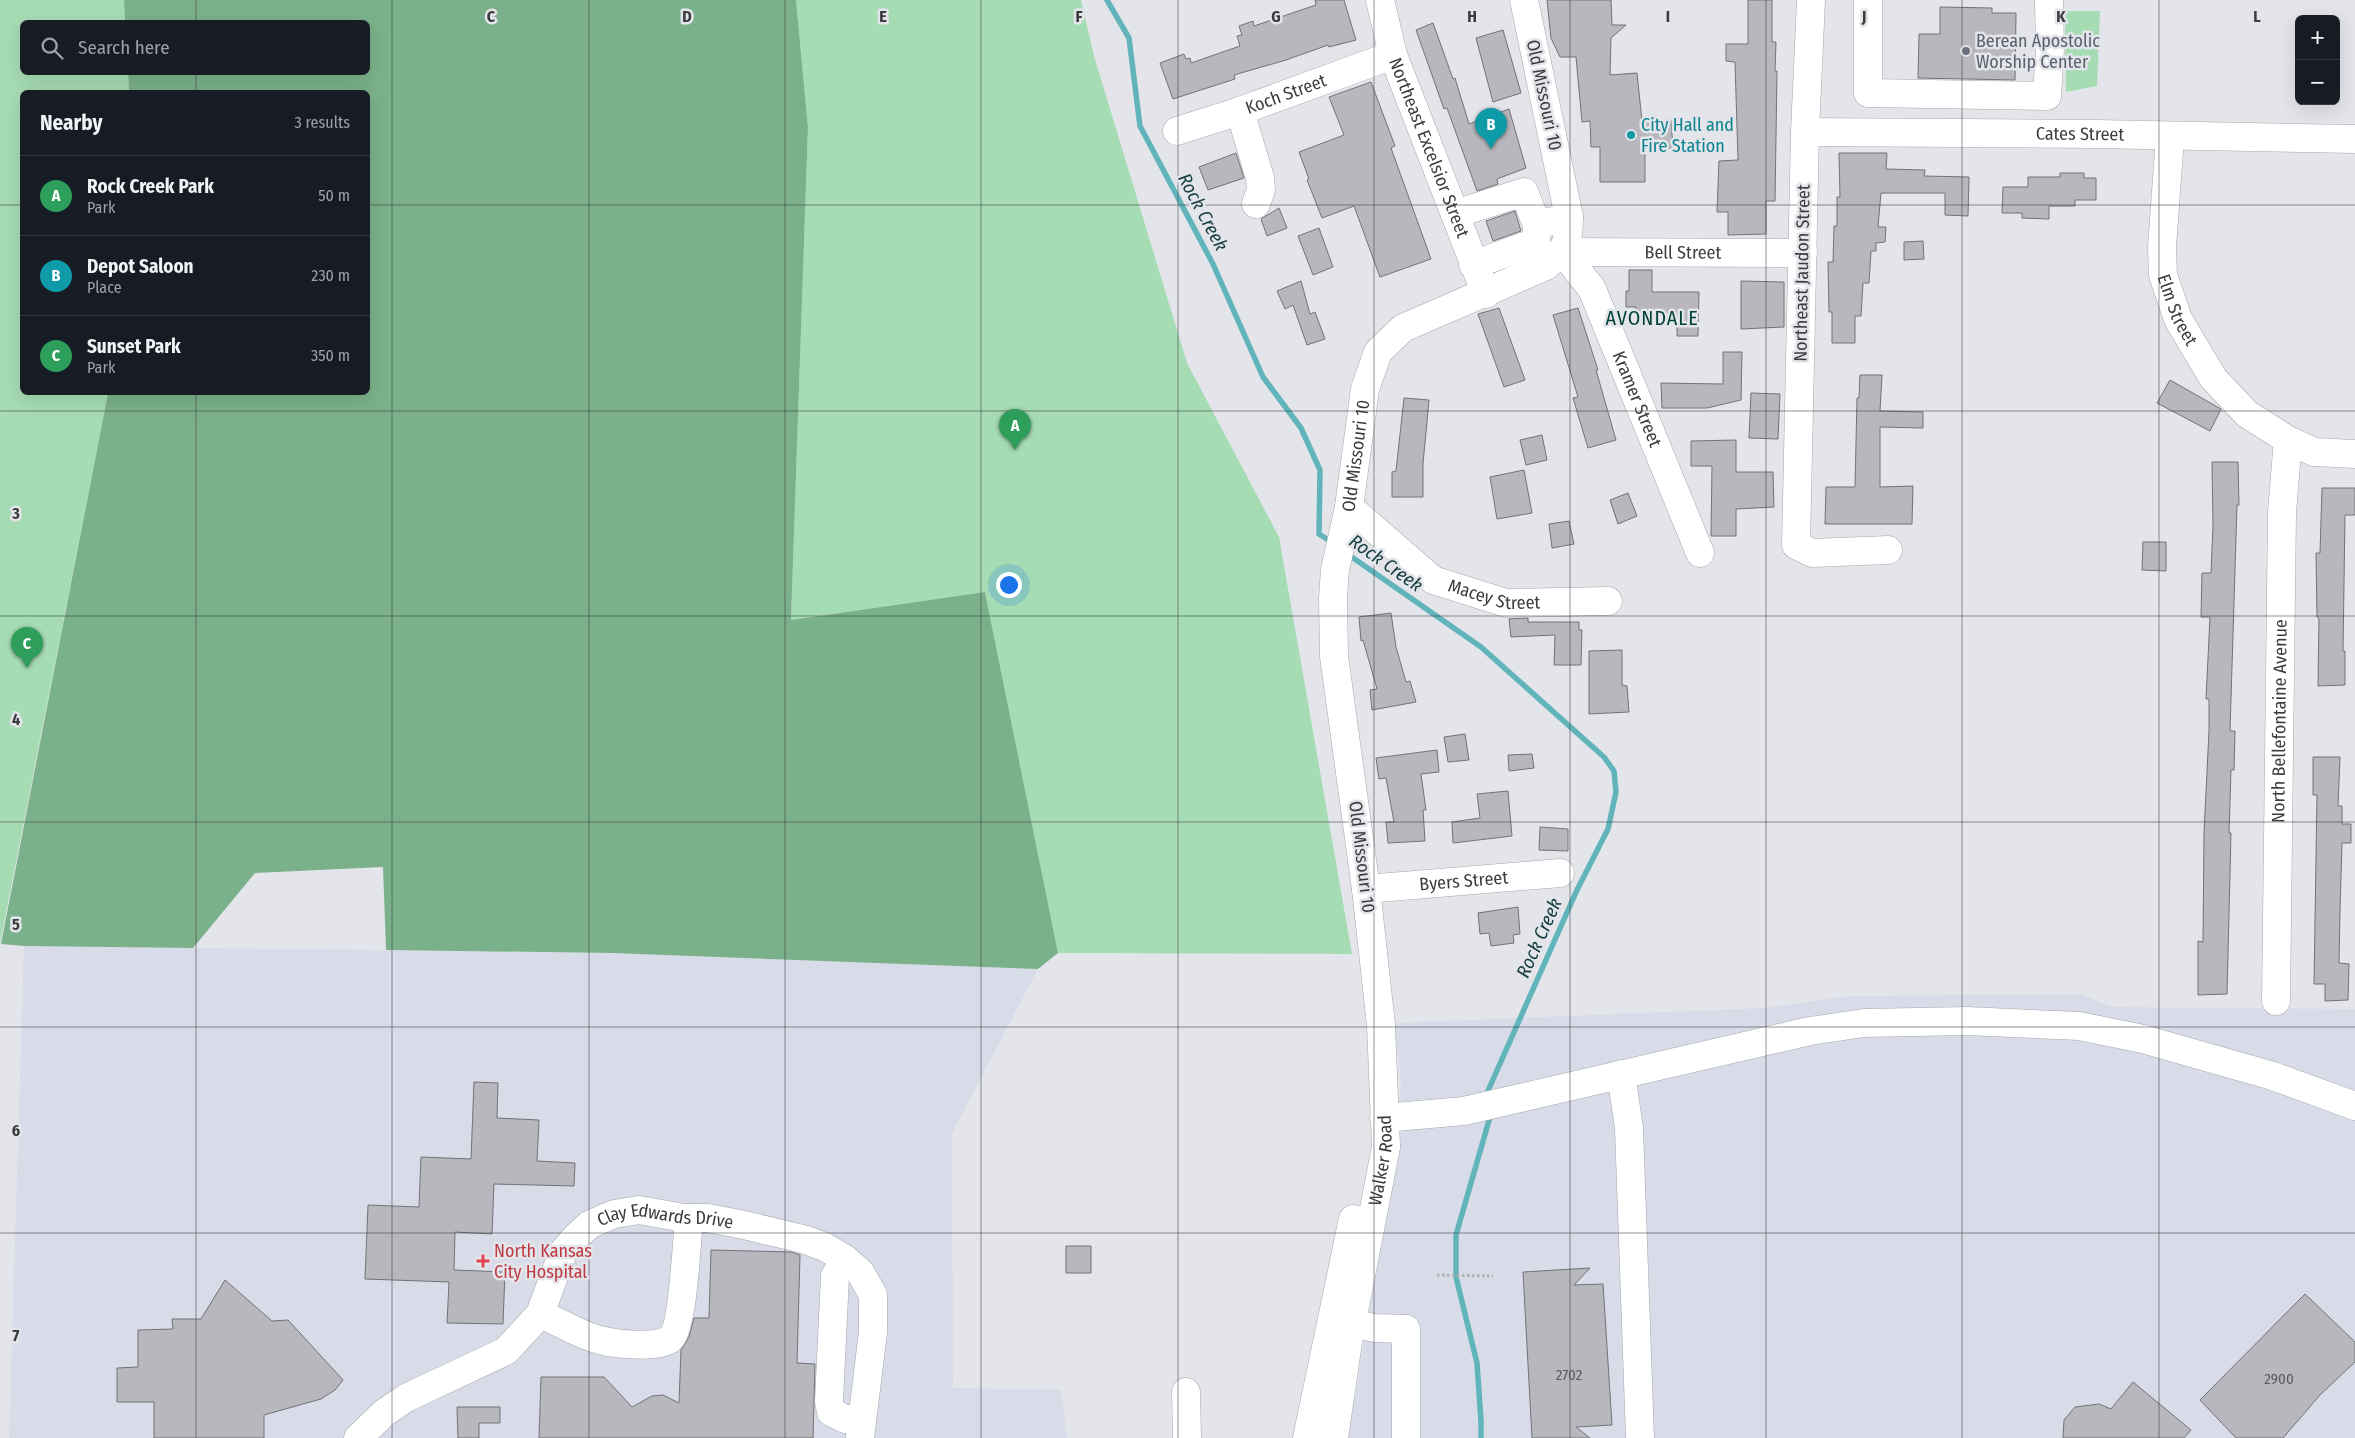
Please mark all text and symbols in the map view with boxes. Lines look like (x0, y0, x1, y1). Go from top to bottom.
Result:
text: C (487, 7, 496, 26)
text: D (682, 7, 692, 26)
text: E (879, 7, 887, 26)
text: F (1075, 7, 1083, 26)
text: G (1271, 7, 1281, 26)
text: H (1467, 7, 1477, 26)
text: I (1666, 7, 1670, 26)
text: J (1861, 7, 1866, 26)
text: K (2056, 7, 2066, 26)
text: L (2253, 7, 2261, 26)
map controls (2295, 15, 2340, 105)
button: + (2295, 15, 2340, 60)
search box (20, 20, 370, 75)
place label: Berean Apostolic Worship Center (1976, 30, 2100, 73)
icon: search (38, 34, 66, 62)
text: Search here (78, 36, 170, 59)
street label: Old Missouri 10 (1522, 38, 1566, 152)
marker: Berean Apostolic Worship Center (1960, 45, 1972, 57)
street label: Northeast Excelsior Street (1384, 55, 1474, 241)
button: − (2295, 60, 2340, 105)
street label: Koch Street (1242, 69, 1329, 119)
pin: B (1475, 108, 1507, 149)
text: Nearby (40, 110, 102, 136)
text: 3 results (294, 113, 350, 132)
place label: City Hall and Fire Station (1641, 114, 1734, 157)
street label: Cates Street (2036, 123, 2125, 146)
marker: City Hall and Fire Station (1625, 129, 1637, 141)
water label: Rock Creek (1173, 169, 1233, 255)
text: Rock Creek Park (87, 175, 214, 198)
street label: Northeast Jaudon Street (1789, 184, 1815, 362)
text: A (52, 186, 60, 205)
text: 50 m (318, 186, 350, 205)
text: Park (87, 198, 115, 217)
street label: Bell Street (1645, 241, 1722, 264)
text: Depot Saloon (87, 255, 194, 278)
text: B (52, 266, 60, 285)
text: 230 m (311, 266, 350, 285)
street label: Elm Street (2153, 271, 2202, 350)
text: Place (87, 278, 122, 297)
district label: AVONDALE (1605, 306, 1699, 330)
text: Sunset Park (87, 335, 181, 358)
text: C (52, 346, 60, 365)
text: 350 m (311, 346, 350, 365)
street label: Kramer Street (1608, 348, 1667, 450)
text: Park (87, 358, 115, 377)
street label: Old Missouri 10 (1337, 399, 1374, 513)
pin: A (999, 409, 1031, 450)
text: 3 (11, 504, 20, 523)
water label: Rock Creek (1345, 529, 1427, 597)
your location (996, 572, 1022, 598)
street label: Macey Street (1445, 574, 1541, 614)
street label: North Bellefontaine Avenue (2267, 619, 2292, 823)
pin: C (11, 627, 43, 668)
text: 4 (12, 710, 20, 729)
street label: Old Missouri 10 (1344, 800, 1380, 914)
street label: Byers Street (1418, 866, 1509, 896)
water label: Rock Creek (1511, 895, 1567, 981)
text: 5 (12, 915, 20, 934)
street label: Walker Road (1364, 1115, 1398, 1207)
text: 6 (12, 1121, 20, 1140)
street label: Clay Edwards Drive (594, 1199, 735, 1234)
place label: North Kansas City Hospital (494, 1240, 592, 1283)
marker: North Kansas City Hospital (476, 1254, 490, 1268)
text: 7 (13, 1326, 20, 1345)
house number: 2702 (1556, 1366, 1583, 1384)
house number: 2900 (2264, 1370, 2294, 1388)

